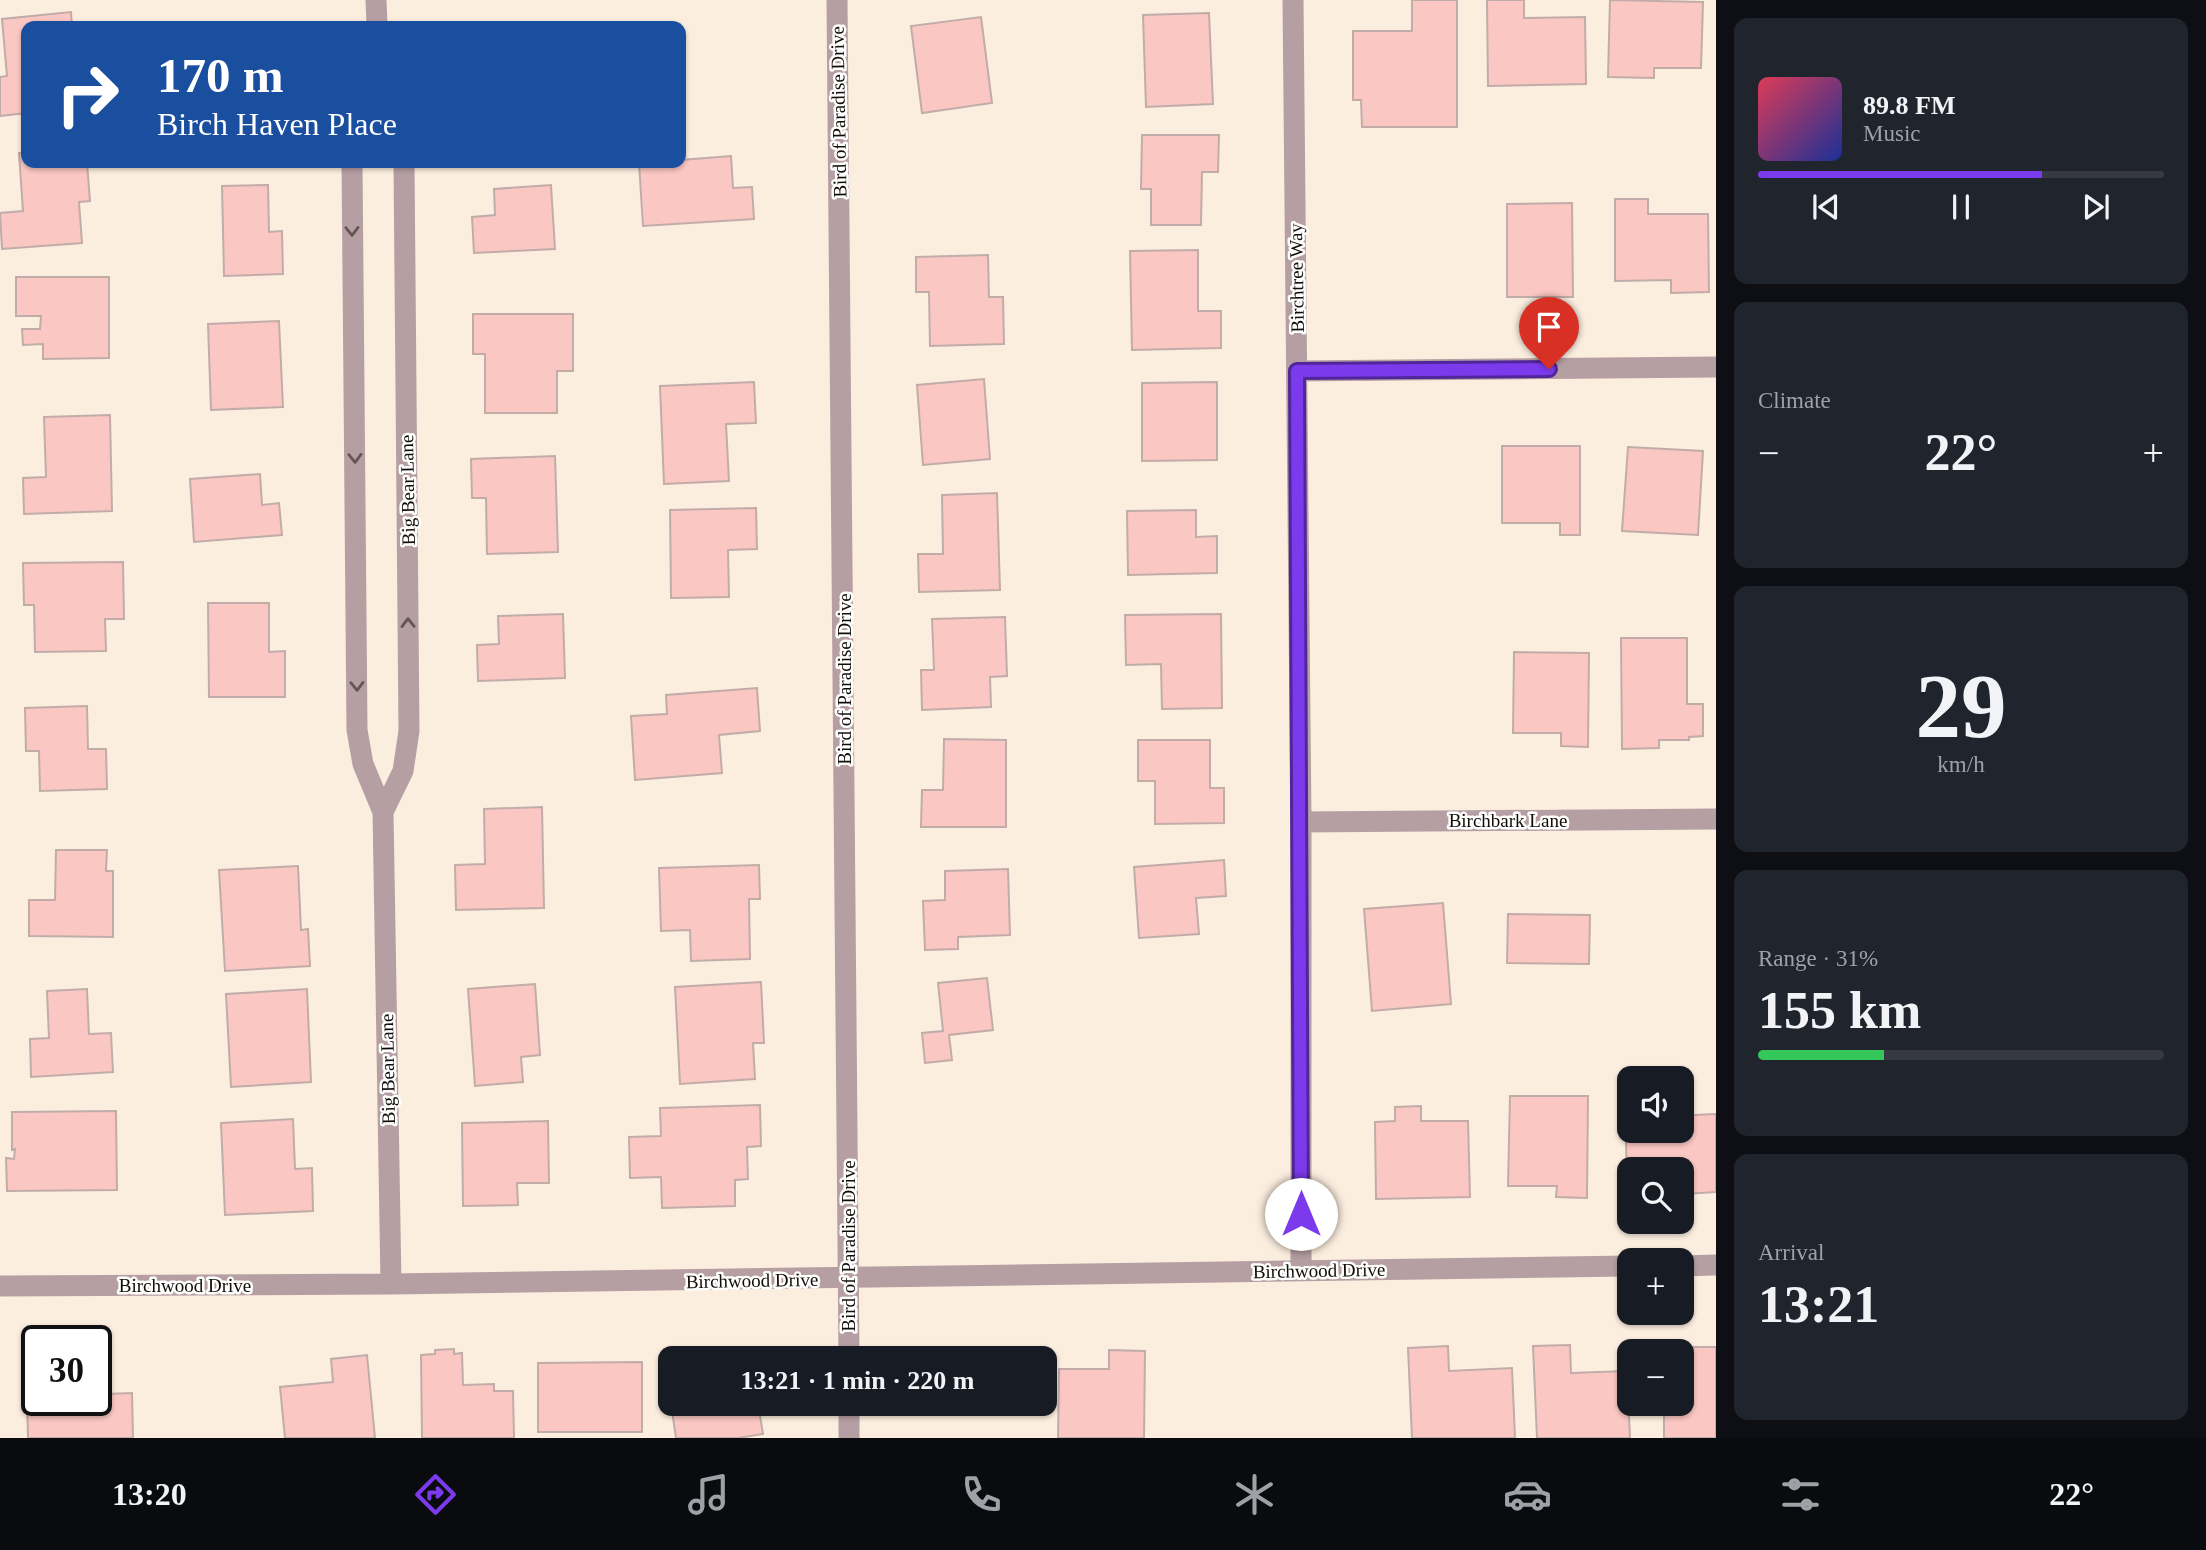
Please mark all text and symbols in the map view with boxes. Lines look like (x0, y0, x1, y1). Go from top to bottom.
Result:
street label: Bird of Paradise Drive (827, 26, 850, 198)
text: 170 m (157, 48, 284, 103)
icon: right (42, 49, 133, 140)
text: 89.8 FM (1863, 91, 1955, 120)
text: Birch Haven Place (157, 106, 397, 142)
text: Music (1863, 121, 1921, 146)
icon: previous (1807, 188, 1845, 226)
icon: pause (1942, 188, 1980, 226)
icon: next (2077, 188, 2115, 226)
street label: Birchtree Way (1285, 223, 1308, 333)
one-way arrow (344, 226, 360, 237)
pin (1519, 297, 1579, 369)
icon: arrive (1530, 308, 1568, 346)
text: Climate (1758, 388, 1831, 413)
text: 22° (1925, 424, 1997, 481)
text: − (1758, 432, 1779, 474)
text: + (2143, 432, 2164, 474)
street label: Big Bear Lane (396, 434, 419, 546)
one-way arrow (347, 453, 362, 464)
street label: Bird of Paradise Drive (834, 593, 855, 765)
one-way arrow (400, 617, 416, 627)
text: 29 (1916, 656, 2007, 757)
one-way arrow (349, 681, 365, 692)
text: km/h (1937, 752, 1985, 777)
street label: Birchbark Lane (1449, 810, 1567, 831)
text: Range · 31% (1758, 946, 1878, 971)
text: 155 km (1758, 982, 1921, 1039)
street label: Big Bear Lane (376, 1013, 399, 1125)
map controls (1617, 1066, 1694, 1416)
button: sound (1617, 1066, 1694, 1143)
button: search (1617, 1157, 1694, 1234)
street label: Bird of Paradise Drive (838, 1160, 859, 1332)
position arrow (1264, 1177, 1338, 1251)
text: Arrival (1758, 1240, 1824, 1265)
button: + (1617, 1248, 1694, 1325)
street label: Birchwood Drive (1253, 1259, 1385, 1282)
street label: Birchwood Drive (686, 1269, 818, 1292)
street label: Birchwood Drive (119, 1275, 251, 1296)
text: 13:21 (1758, 1276, 1879, 1333)
speed limit sign: 30 (21, 1325, 112, 1416)
button: − (1617, 1339, 1694, 1416)
text: 13:21 · 1 min · 220 m (741, 1366, 975, 1395)
icon: directions (411, 1470, 460, 1519)
icon: music (684, 1470, 733, 1519)
icon: phone (957, 1470, 1006, 1519)
icon: climate (1230, 1470, 1279, 1519)
icon: car (1503, 1470, 1552, 1519)
icon: filters (1776, 1470, 1825, 1519)
text: 13:20 (112, 1476, 187, 1512)
text: 22° (2049, 1476, 2094, 1512)

